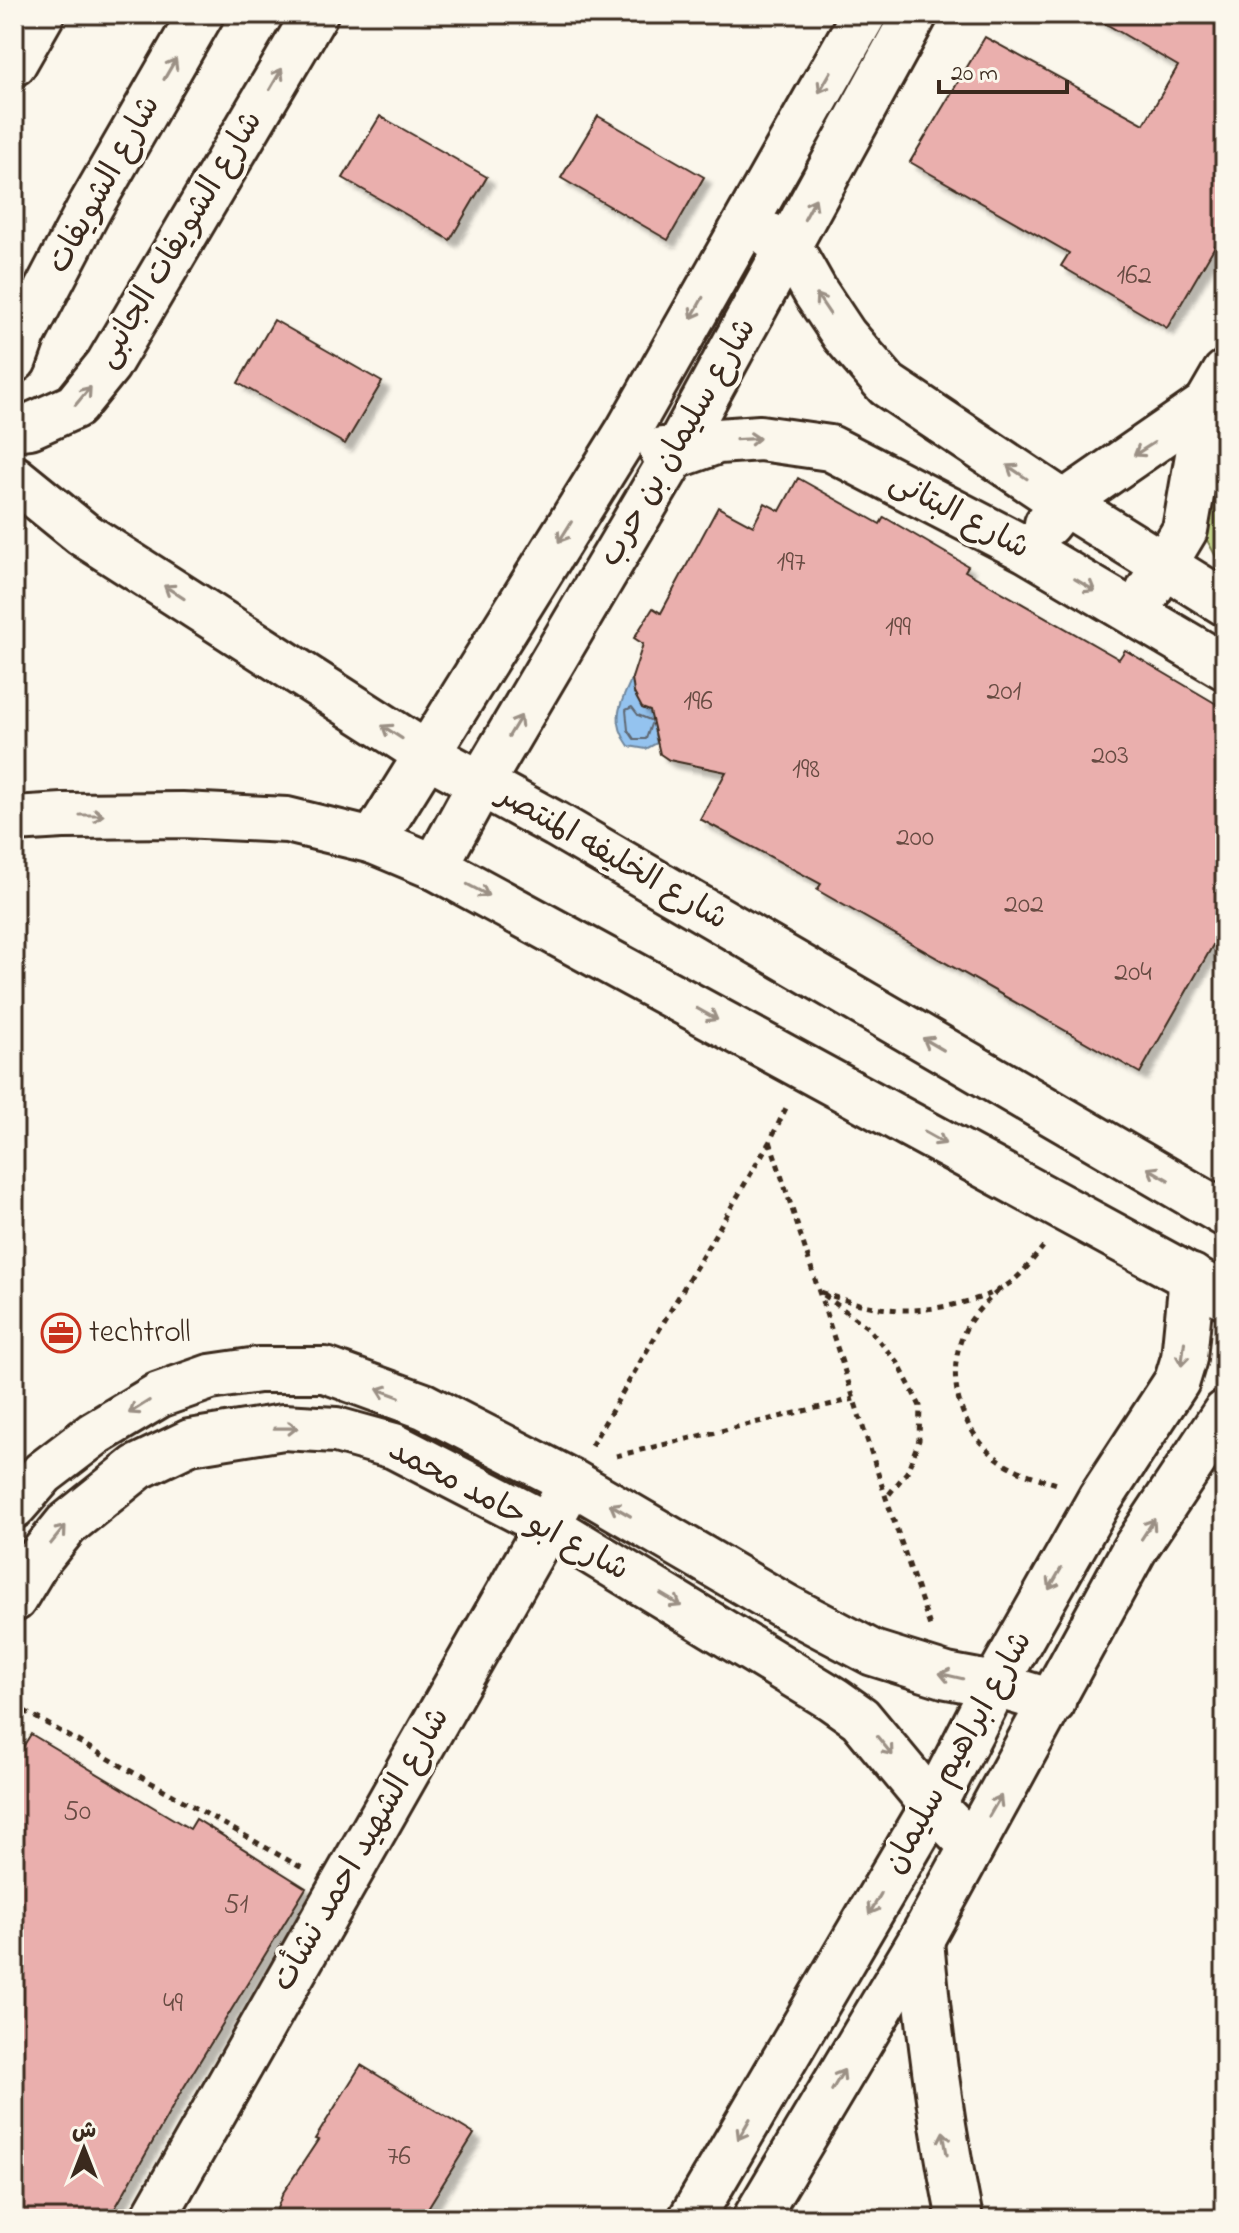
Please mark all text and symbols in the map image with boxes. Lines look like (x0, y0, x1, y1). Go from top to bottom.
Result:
scale bar (939, 44, 1067, 94)
text: 20 m (951, 57, 998, 92)
one-way arrow (162, 58, 178, 81)
one-way arrow (268, 68, 284, 91)
one-way arrow (817, 70, 833, 93)
street label: شارع الشويفات (37, 87, 173, 283)
street label: شارع الشويفات الجانبى (84, 102, 276, 378)
one-way arrow (803, 197, 819, 221)
house number: 162 (1116, 256, 1152, 297)
one-way arrow (815, 293, 831, 316)
one-way arrow (688, 296, 704, 319)
street label: شارع سليمان بن حرب (588, 310, 770, 576)
one-way arrow (74, 387, 92, 407)
one-way arrow (734, 431, 761, 446)
one-way arrow (1133, 441, 1156, 457)
street label: شارع البتانى (881, 459, 1037, 573)
one-way arrow (1007, 463, 1029, 480)
one-way arrow (557, 520, 573, 543)
house number: 197 (777, 543, 806, 584)
one-way arrow (1073, 577, 1096, 593)
one-way arrow (163, 583, 185, 600)
house number: 199 (885, 608, 911, 649)
house number: 201 (987, 672, 1022, 713)
house number: 196 (683, 682, 713, 723)
one-way arrow (507, 715, 523, 738)
one-way arrow (382, 724, 404, 741)
house number: 203 (1091, 736, 1129, 777)
house number: 198 (792, 750, 820, 791)
street label: شارع الخليفه المنتصر (485, 771, 736, 943)
one-way arrow (78, 807, 105, 823)
house number: 200 (896, 818, 934, 859)
one-way arrow (466, 883, 489, 899)
house number: 202 (1004, 885, 1044, 926)
house number: 204 (1114, 953, 1152, 994)
one-way arrow (694, 1007, 718, 1023)
one-way arrow (922, 1036, 945, 1052)
one-way arrow (923, 1131, 947, 1146)
one-way arrow (1147, 1166, 1170, 1182)
place label: techtroll (89, 1310, 191, 1357)
office icon: techtroll (40, 1312, 82, 1354)
one-way arrow (1175, 1341, 1190, 1367)
one-way arrow (376, 1385, 401, 1399)
one-way arrow (128, 1399, 151, 1415)
one-way arrow (272, 1420, 299, 1436)
street label: شارع ابو حامد محمد (379, 1428, 637, 1594)
one-way arrow (608, 1502, 632, 1517)
one-way arrow (1140, 1518, 1156, 1541)
one-way arrow (49, 1525, 67, 1546)
one-way arrow (1047, 1567, 1063, 1590)
one-way arrow (659, 1592, 682, 1608)
street label: شارع ابراهيم سليمان (873, 1623, 1045, 1883)
one-way arrow (938, 1668, 964, 1683)
street label: شارع الشهيد احمد نشأت (261, 1699, 463, 2001)
one-way arrow (876, 1735, 893, 1756)
house number: 50 (63, 1792, 91, 1833)
one-way arrow (988, 1794, 1003, 1818)
house number: 51 (224, 1885, 249, 1926)
one-way arrow (867, 1892, 882, 1916)
house number: 49 (163, 1984, 184, 2025)
one-way arrow (830, 2069, 846, 2092)
north arrow (44, 2109, 124, 2189)
text: ش (72, 2116, 96, 2148)
one-way arrow (736, 2117, 752, 2140)
one-way arrow (936, 2130, 951, 2156)
house number: 76 (387, 2137, 411, 2178)

